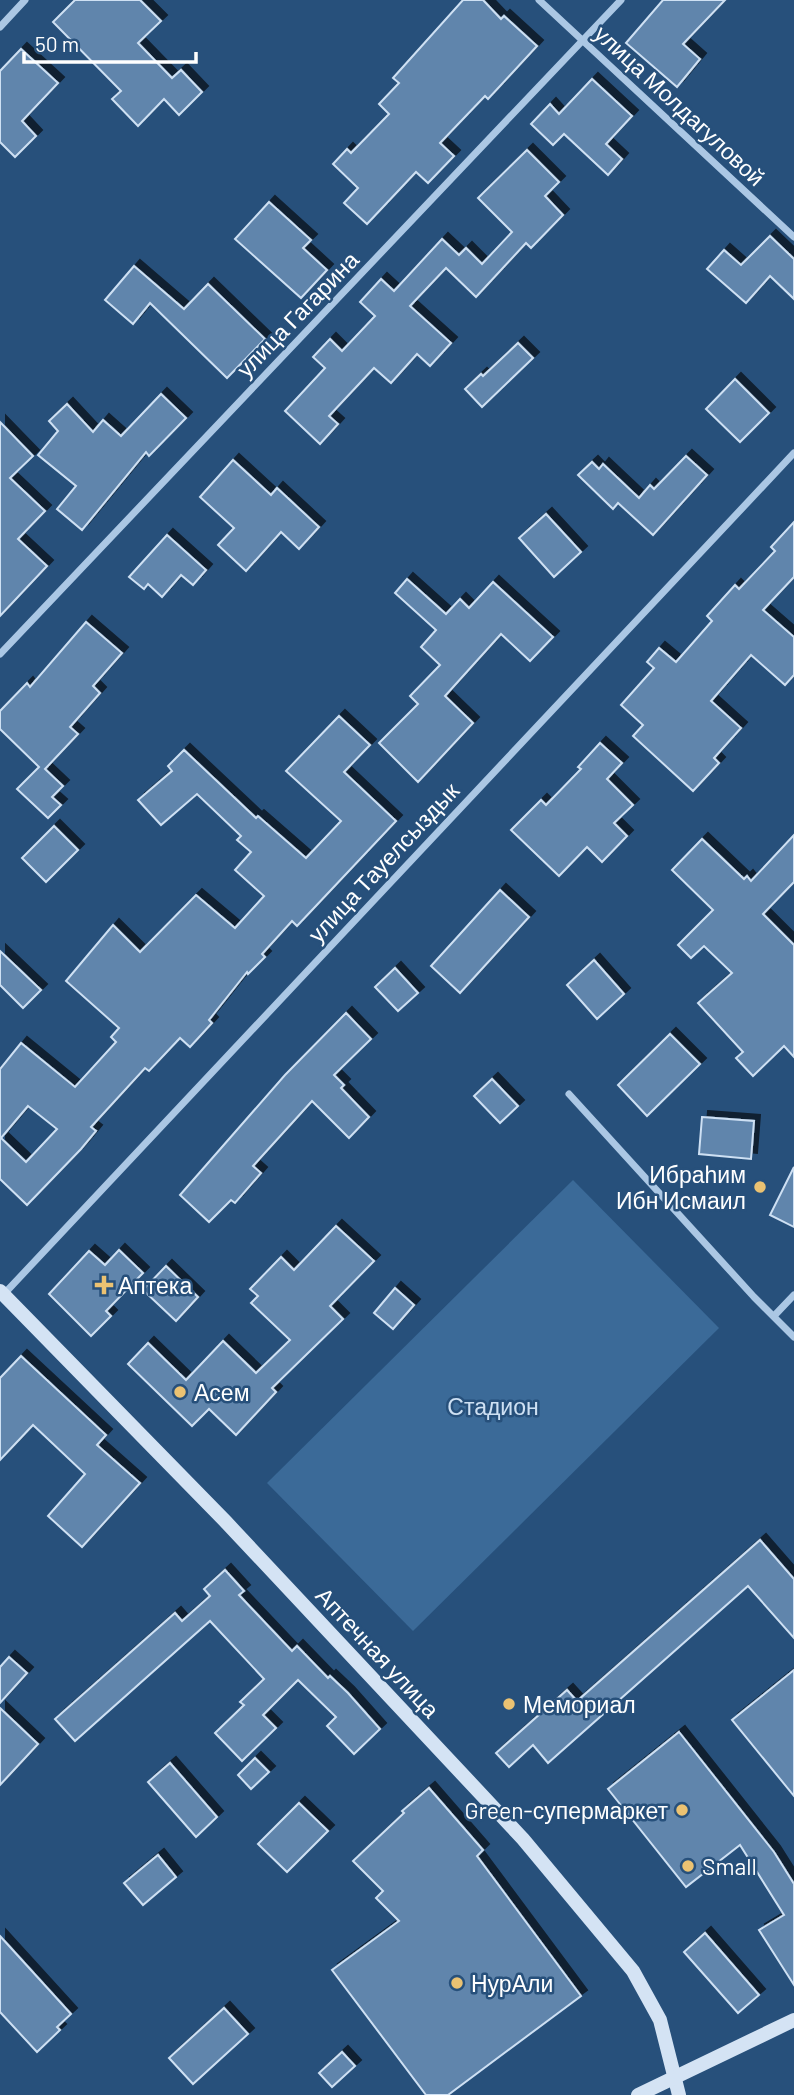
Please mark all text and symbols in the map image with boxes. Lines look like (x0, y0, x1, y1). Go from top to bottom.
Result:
street label: улица Молдагуловой (589, 19, 771, 191)
scale bar (24, 21, 196, 65)
text: 50 m (35, 31, 79, 56)
street label: улица Гагарина (230, 245, 364, 383)
street label: улица Тауелсыздык (302, 776, 465, 948)
place label: Ибраһим Ибн Исмаил (616, 1160, 746, 1214)
marker: Ибраһим Ибн Исмаил (752, 1179, 768, 1195)
place label: Аптека (118, 1271, 192, 1299)
marker: Аптека (96, 1277, 112, 1293)
place label: Асем (194, 1378, 249, 1406)
marker: Асем (172, 1384, 188, 1400)
park label: Стадион (447, 1392, 539, 1420)
street label: Аптечная улица (311, 1581, 446, 1723)
place label: Мемориал (523, 1690, 636, 1718)
marker: Мемориал (501, 1696, 517, 1712)
place label: Green-супермаркет (465, 1796, 668, 1824)
marker: Green-супермаркет (674, 1802, 690, 1818)
place label: Small (702, 1852, 757, 1880)
marker: Small (680, 1858, 696, 1874)
place label: НурАли (471, 1969, 553, 1997)
marker: НурАли (449, 1975, 465, 1991)

